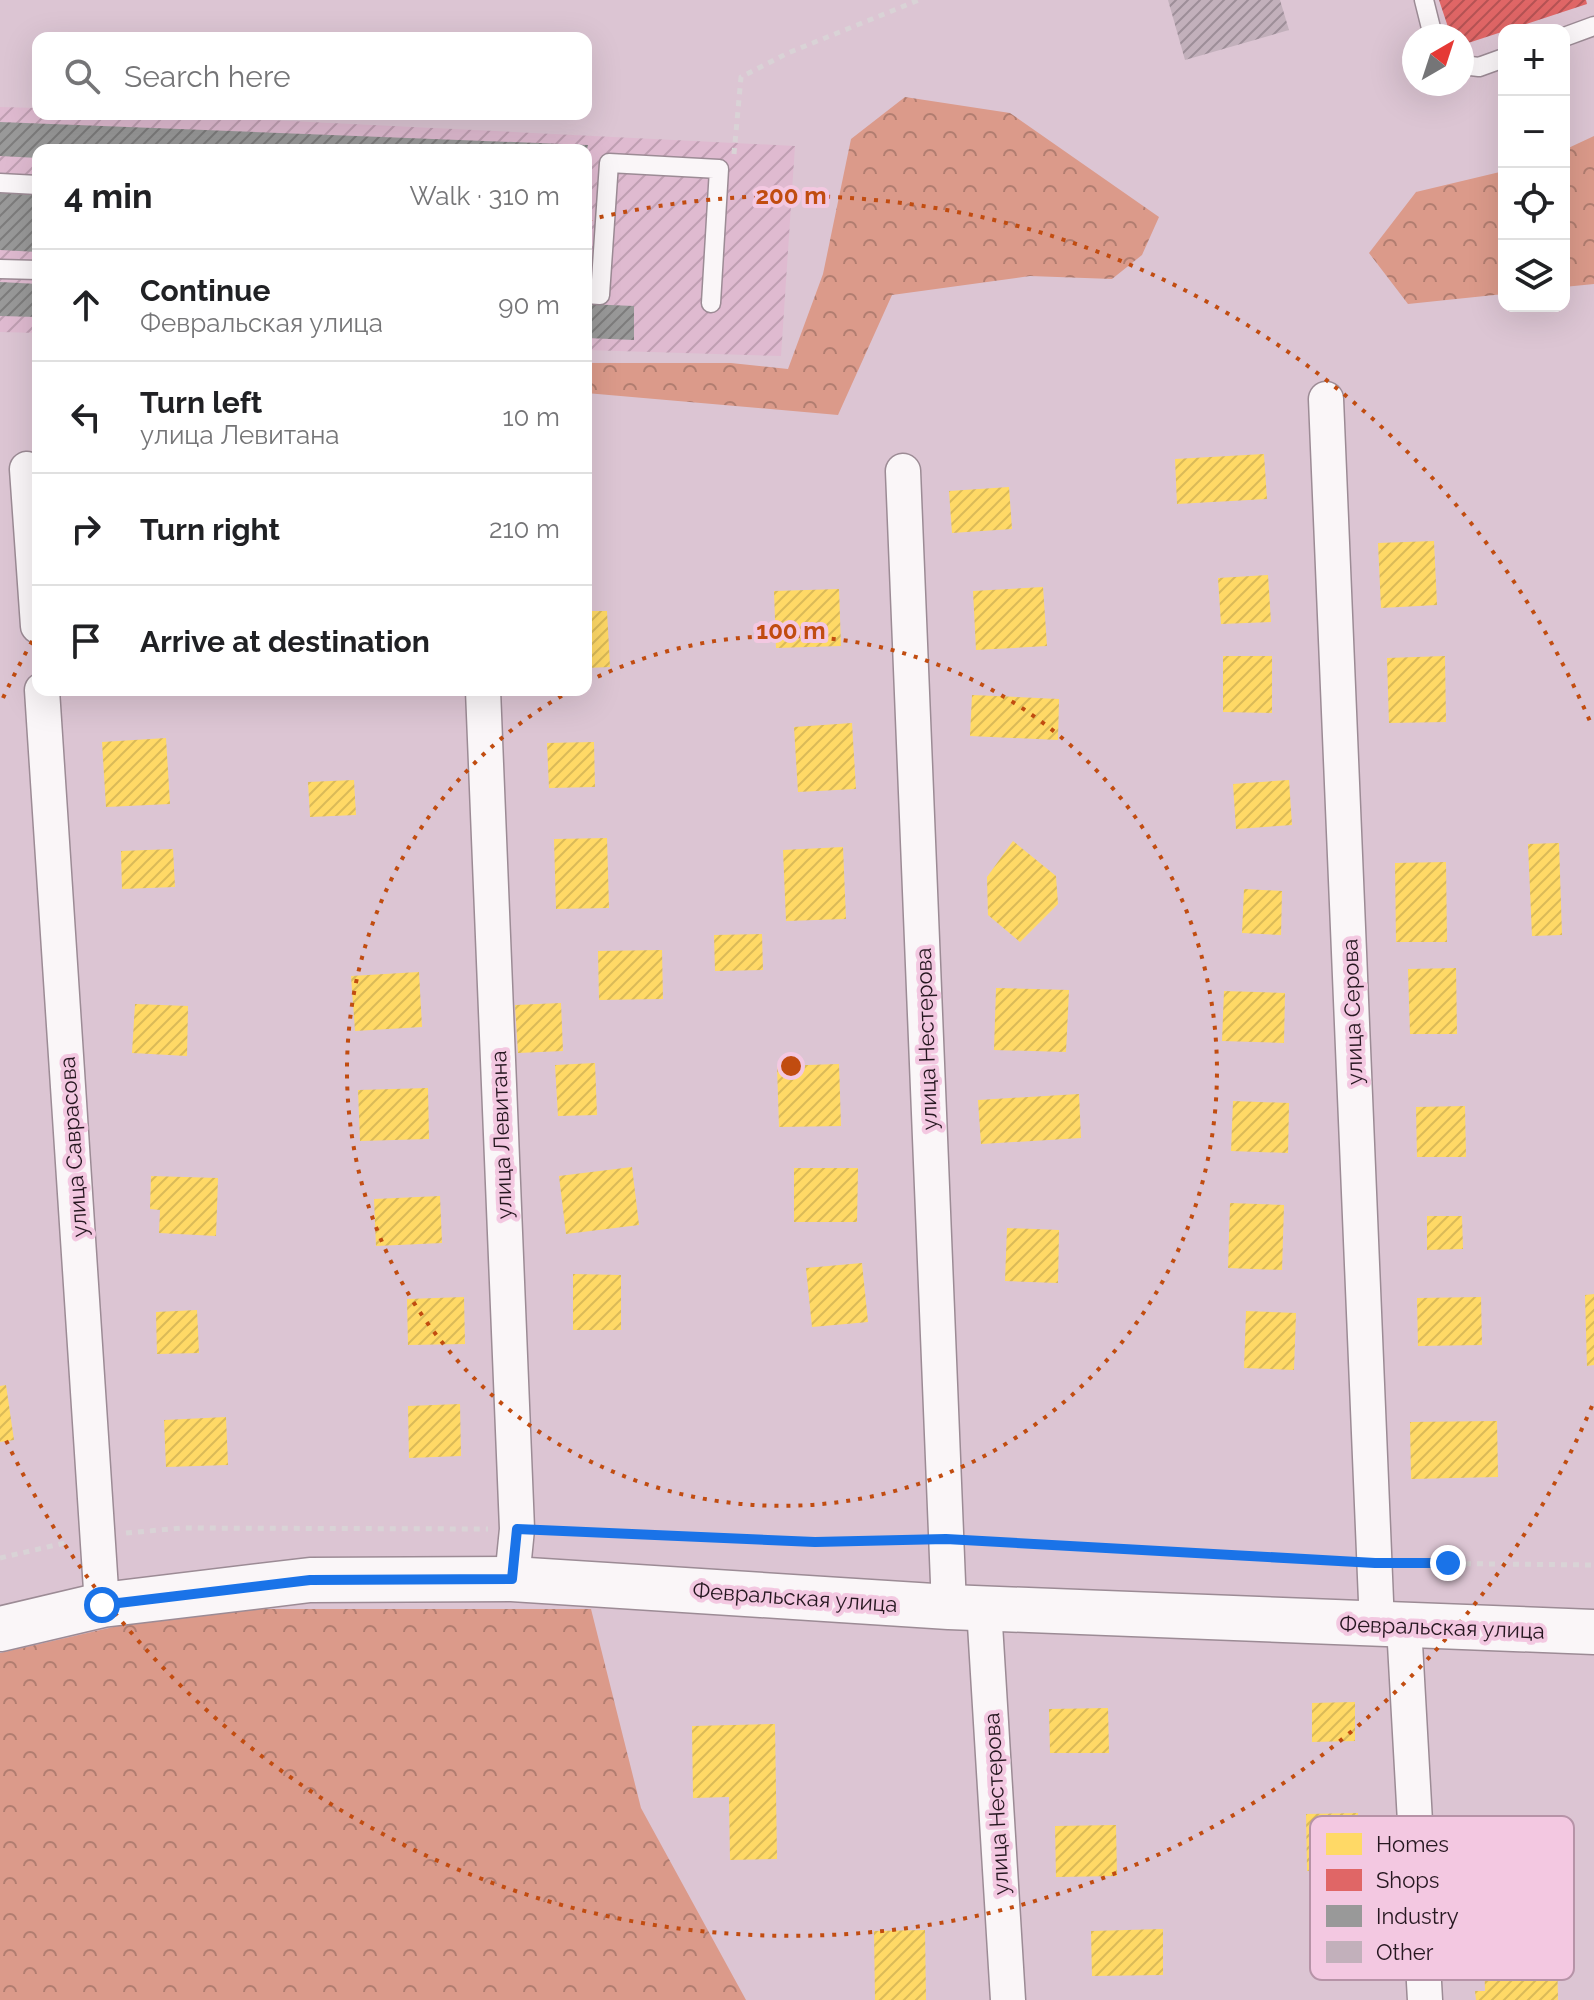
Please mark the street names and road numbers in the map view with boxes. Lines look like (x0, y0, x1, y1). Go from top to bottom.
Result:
street label: улица Серова (1336, 938, 1368, 1086)
street label: улица Нестерова (910, 947, 942, 1131)
street label: улица Левитана (485, 1050, 517, 1220)
street label: улица Саврасова (54, 1056, 92, 1238)
street label: Февральская улица (692, 1577, 898, 1617)
street label: Февральская улица (1339, 1610, 1545, 1644)
street label: улица Нестерова (978, 1712, 1014, 1896)

